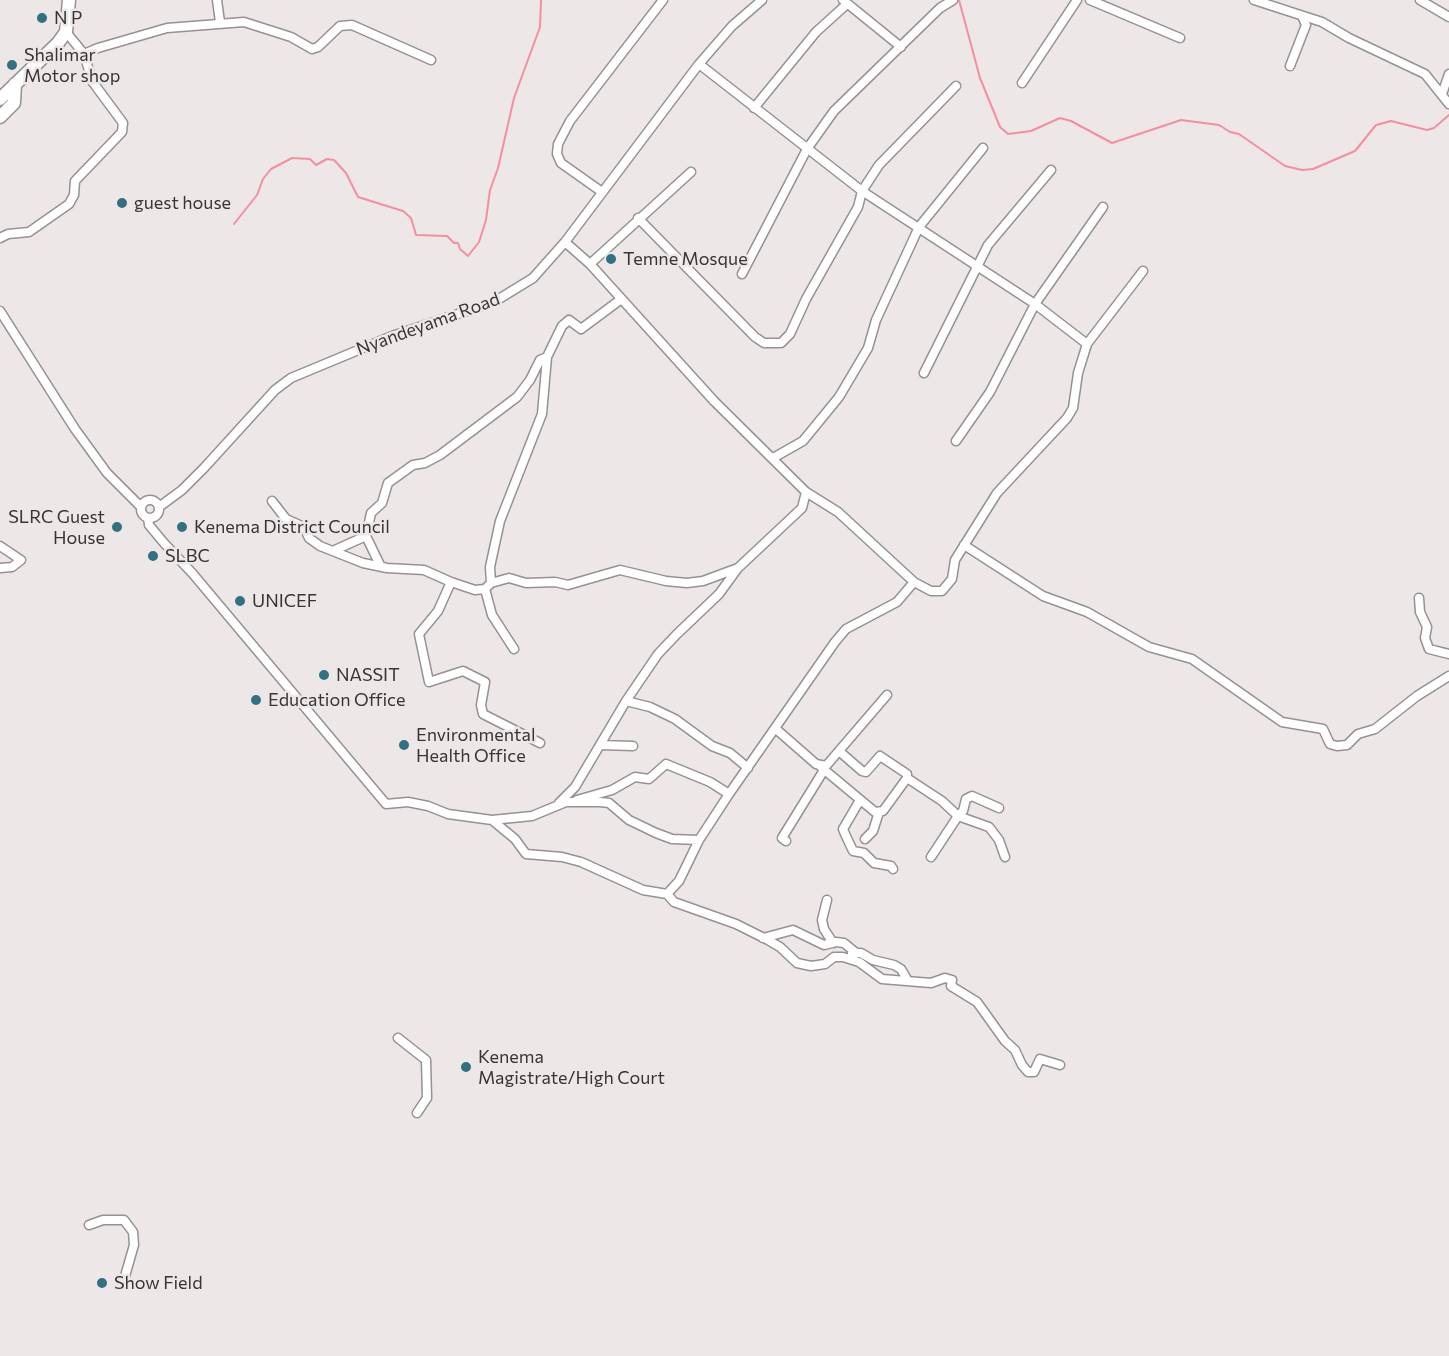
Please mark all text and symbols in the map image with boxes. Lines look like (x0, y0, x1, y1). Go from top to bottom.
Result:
place label: N P (54, 7, 82, 29)
marker: N P (35, 11, 49, 25)
place label: Shalimar Motor shop (24, 44, 120, 86)
marker: Shalimar Motor shop (5, 58, 19, 72)
place label: guest house (134, 192, 231, 214)
marker: guest house (115, 196, 129, 210)
place label: Temne Mosque (623, 248, 748, 270)
marker: Temne Mosque (604, 252, 618, 266)
street label: Nyandeyama Road (353, 288, 503, 360)
place label: SLRC Guest House (8, 506, 105, 548)
place label: Kenema District Council (194, 516, 390, 538)
marker: SLRC Guest House (110, 520, 124, 534)
marker: Kenema District Council (175, 520, 189, 534)
place label: SLBC (165, 545, 210, 567)
marker: SLBC (146, 549, 160, 563)
place label: UNICEF (252, 590, 317, 612)
marker: UNICEF (233, 594, 247, 608)
place label: NASSIT (336, 664, 400, 686)
marker: NASSIT (317, 668, 331, 682)
place label: Education Office (268, 689, 406, 711)
marker: Education Office (249, 693, 263, 707)
place label: Environmental Health Office (416, 724, 535, 766)
marker: Environmental Health Office (397, 738, 411, 752)
place label: Kenema Magistrate/High Court (478, 1046, 665, 1088)
marker: Kenema Magistrate/High Court (459, 1060, 473, 1074)
place label: Show Field (114, 1272, 203, 1294)
marker: Show Field (95, 1276, 109, 1290)

